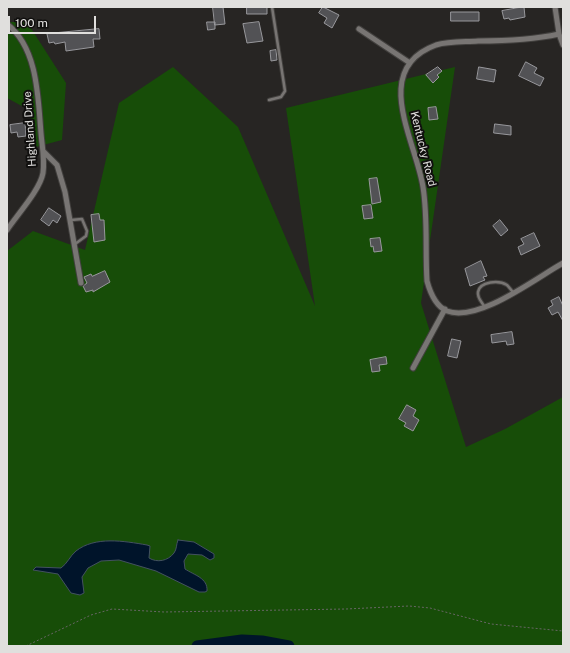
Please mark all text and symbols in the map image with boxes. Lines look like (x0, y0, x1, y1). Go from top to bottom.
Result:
scale bar (10, 8, 98, 34)
text: 100 m (15, 16, 48, 30)
street label: Highland Drive (21, 91, 39, 167)
street label: Kentucky Road (407, 110, 439, 188)

